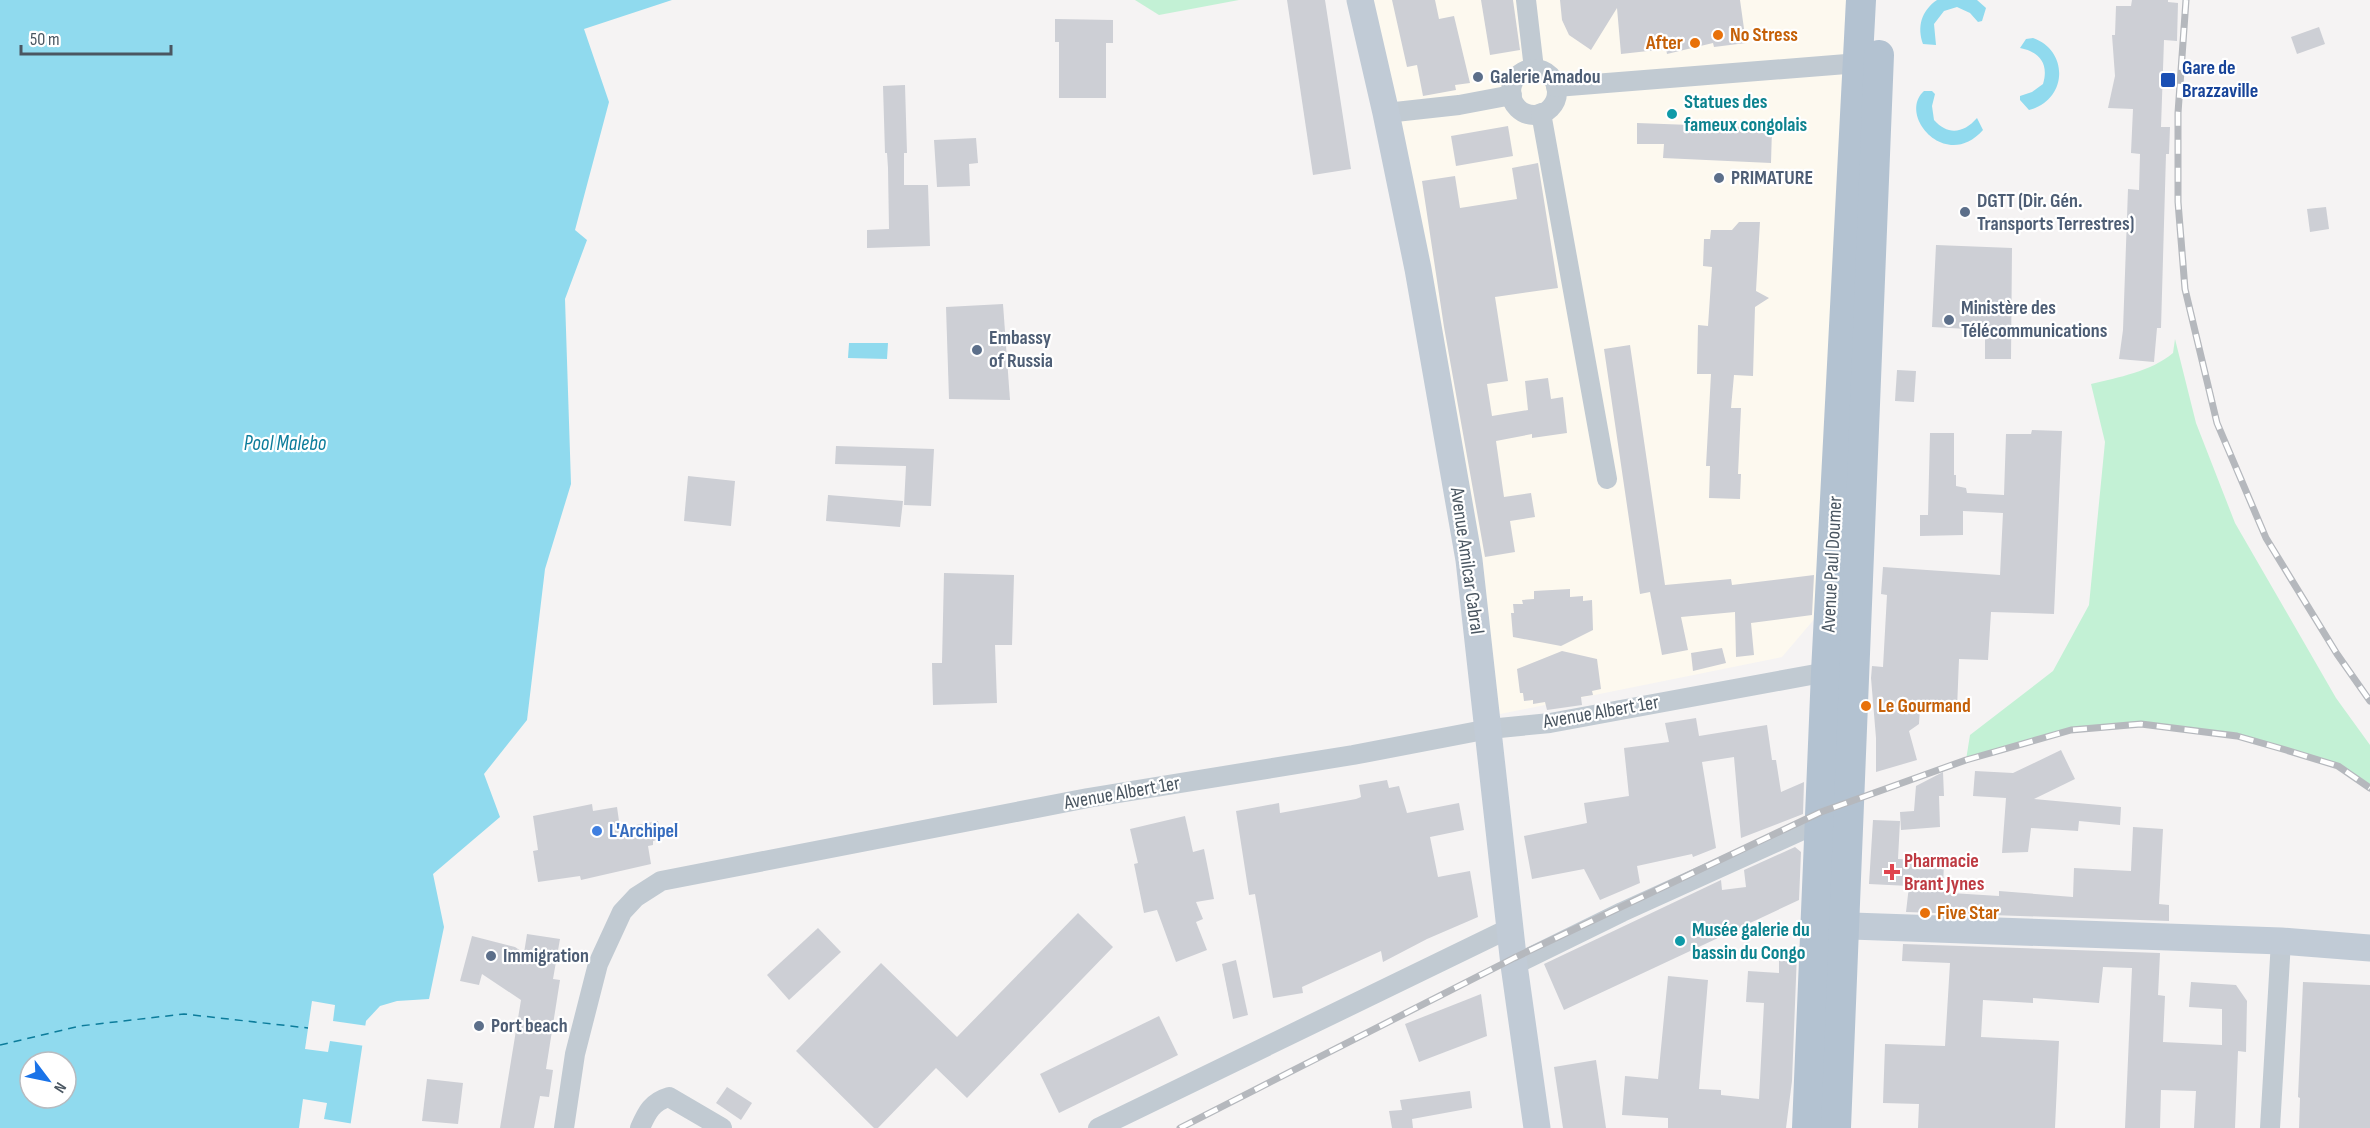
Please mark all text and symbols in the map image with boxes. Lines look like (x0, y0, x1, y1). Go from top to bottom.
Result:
scale bar (21, 18, 171, 56)
place label: No Stress (1730, 23, 1798, 47)
marker: No Stress (1711, 28, 1725, 42)
text: 50 m (30, 29, 60, 50)
place label: After (1645, 31, 1683, 55)
marker: After (1688, 36, 1702, 50)
place label: Gare de Brazzaville (2182, 56, 2258, 103)
place label: Galerie Amadou (1490, 65, 1601, 89)
marker: Galerie Amadou (1471, 70, 1485, 84)
marker: Gare de Brazzaville (2159, 71, 2177, 89)
place label: Statues des fameux congolais (1684, 90, 1808, 137)
marker: Statues des fameux congolais (1665, 107, 1679, 121)
place label: PRIMATURE (1731, 166, 1813, 190)
marker: PRIMATURE (1712, 171, 1726, 185)
place label: DGTT (Dir. Gén. Transports Terrestres) (1977, 189, 2134, 236)
marker: DGTT (Dir. Gén. Transports Terrestres) (1958, 205, 1972, 219)
place label: Ministère des Télécommunications (1961, 296, 2108, 343)
marker: Ministère des Télécommunications (1942, 313, 1956, 327)
place label: Embassy of Russia (989, 326, 1053, 373)
marker: Embassy of Russia (970, 343, 984, 357)
water label: Pool Malebo (244, 431, 327, 456)
street label: Avenue Amilcar Cabral (1445, 485, 1489, 636)
street label: Avenue Paul Doumer (1816, 495, 1848, 634)
street label: Avenue Albert 1er (1540, 690, 1661, 734)
place label: Le Gourmand (1878, 694, 1971, 718)
marker: Le Gourmand (1859, 699, 1873, 713)
street label: Avenue Albert 1er (1061, 771, 1182, 815)
place label: L'Archipel (609, 819, 678, 843)
marker: L'Archipel (590, 824, 604, 838)
place label: Pharmacie Brant Jynes (1904, 849, 1985, 896)
marker: Pharmacie Brant Jynes (1885, 865, 1899, 879)
place label: Five Star (1937, 901, 1999, 925)
marker: Five Star (1918, 906, 1932, 920)
place label: Musée galerie du bassin du Congo (1692, 918, 1810, 965)
marker: Musée galerie du bassin du Congo (1673, 934, 1687, 948)
place label: Immigration (503, 944, 589, 968)
marker: Immigration (484, 949, 498, 963)
place label: Port beach (491, 1014, 568, 1038)
marker: Port beach (472, 1019, 486, 1033)
north arrow (18, 1050, 78, 1110)
text: N (49, 1078, 70, 1096)

